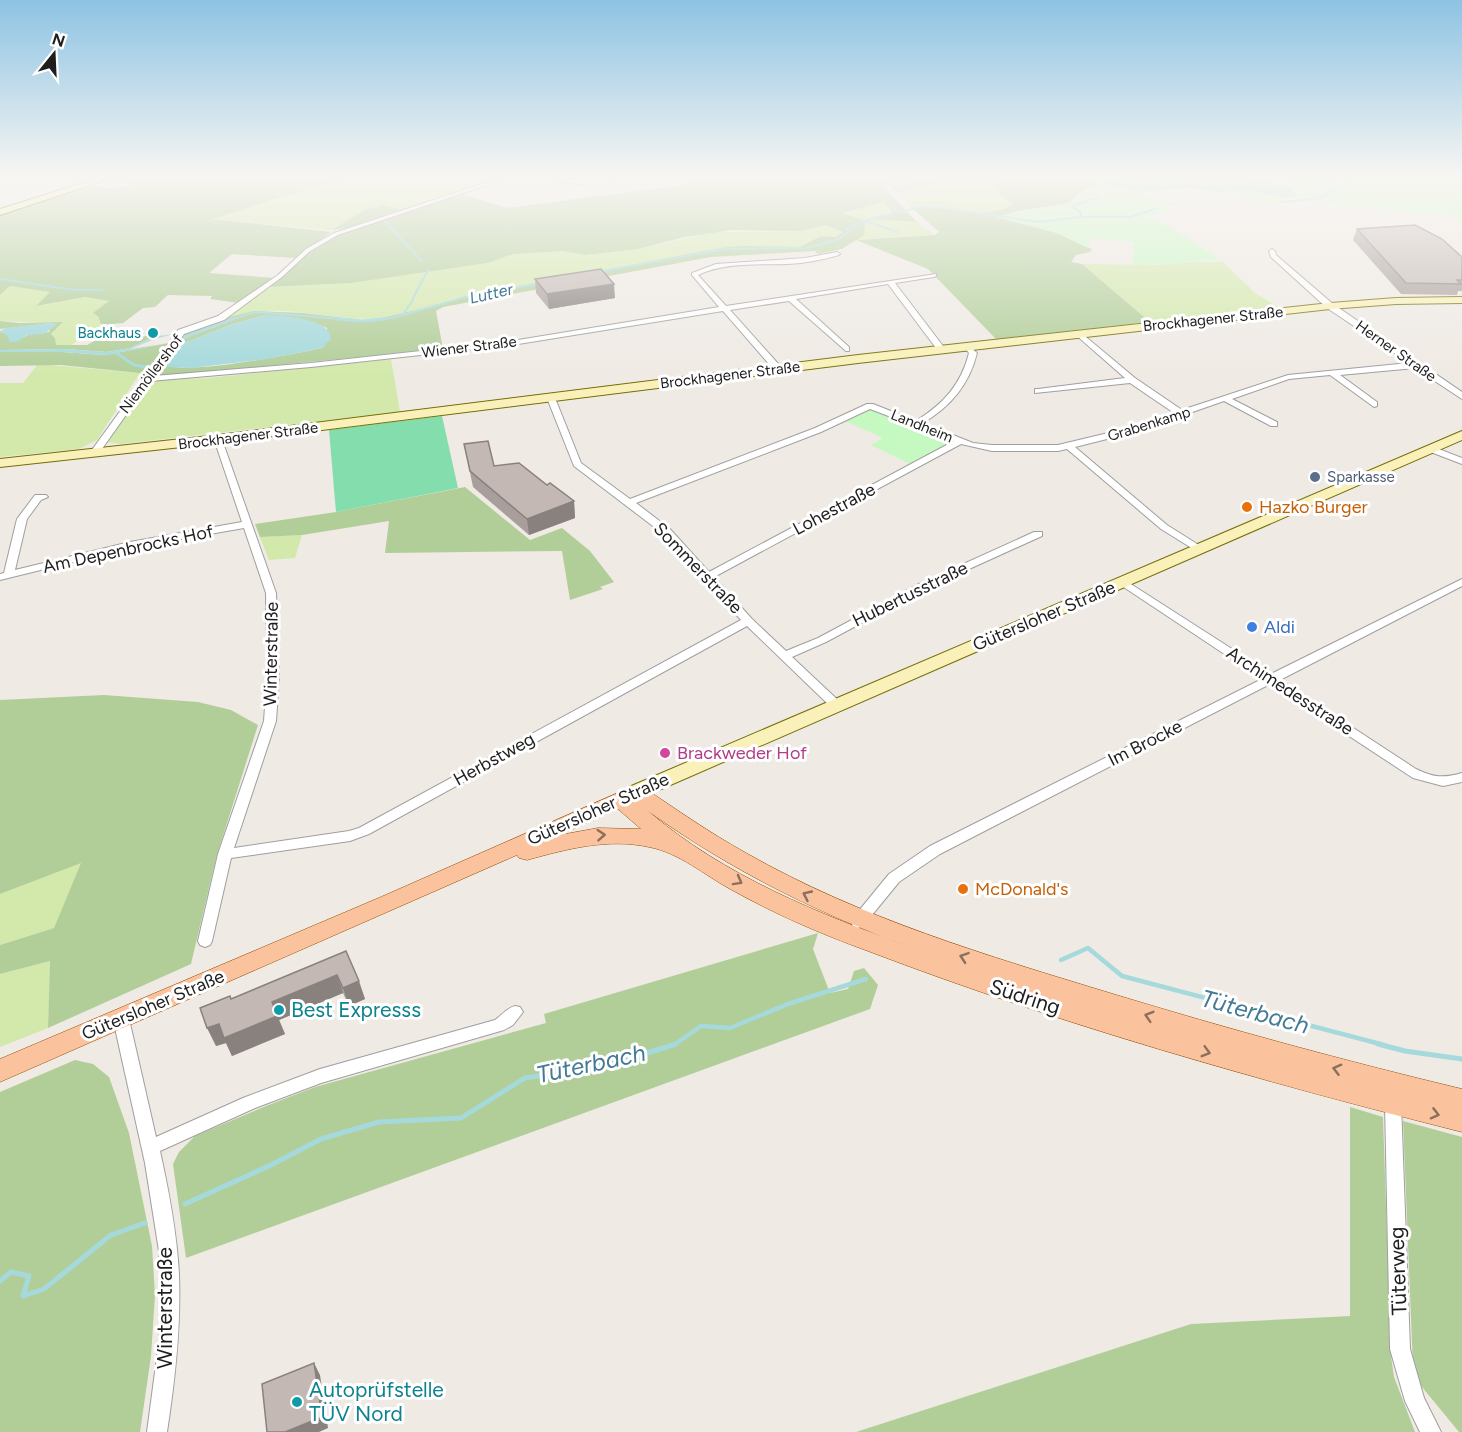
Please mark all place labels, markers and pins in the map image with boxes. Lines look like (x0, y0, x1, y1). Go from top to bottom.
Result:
place label: Backhaus (77, 324, 141, 342)
marker: Backhaus (146, 326, 160, 340)
place label: Sparkasse (1327, 468, 1395, 486)
marker: Sparkasse (1308, 470, 1322, 484)
place label: Hazko Burger (1259, 496, 1368, 518)
marker: Hazko Burger (1240, 500, 1254, 514)
place label: Aldi (1264, 616, 1295, 638)
marker: Aldi (1245, 620, 1259, 634)
place label: Brackweder Hof (677, 742, 807, 764)
marker: Brackweder Hof (658, 746, 672, 760)
place label: McDonald's (975, 878, 1069, 900)
marker: McDonald's (956, 882, 970, 896)
place label: Best Expresss (291, 997, 421, 1022)
marker: Best Expresss (272, 1003, 286, 1017)
place label: Autoprüfstelle TÜV Nord (309, 1377, 444, 1426)
marker: Autoprüfstelle TÜV Nord (290, 1395, 304, 1409)

